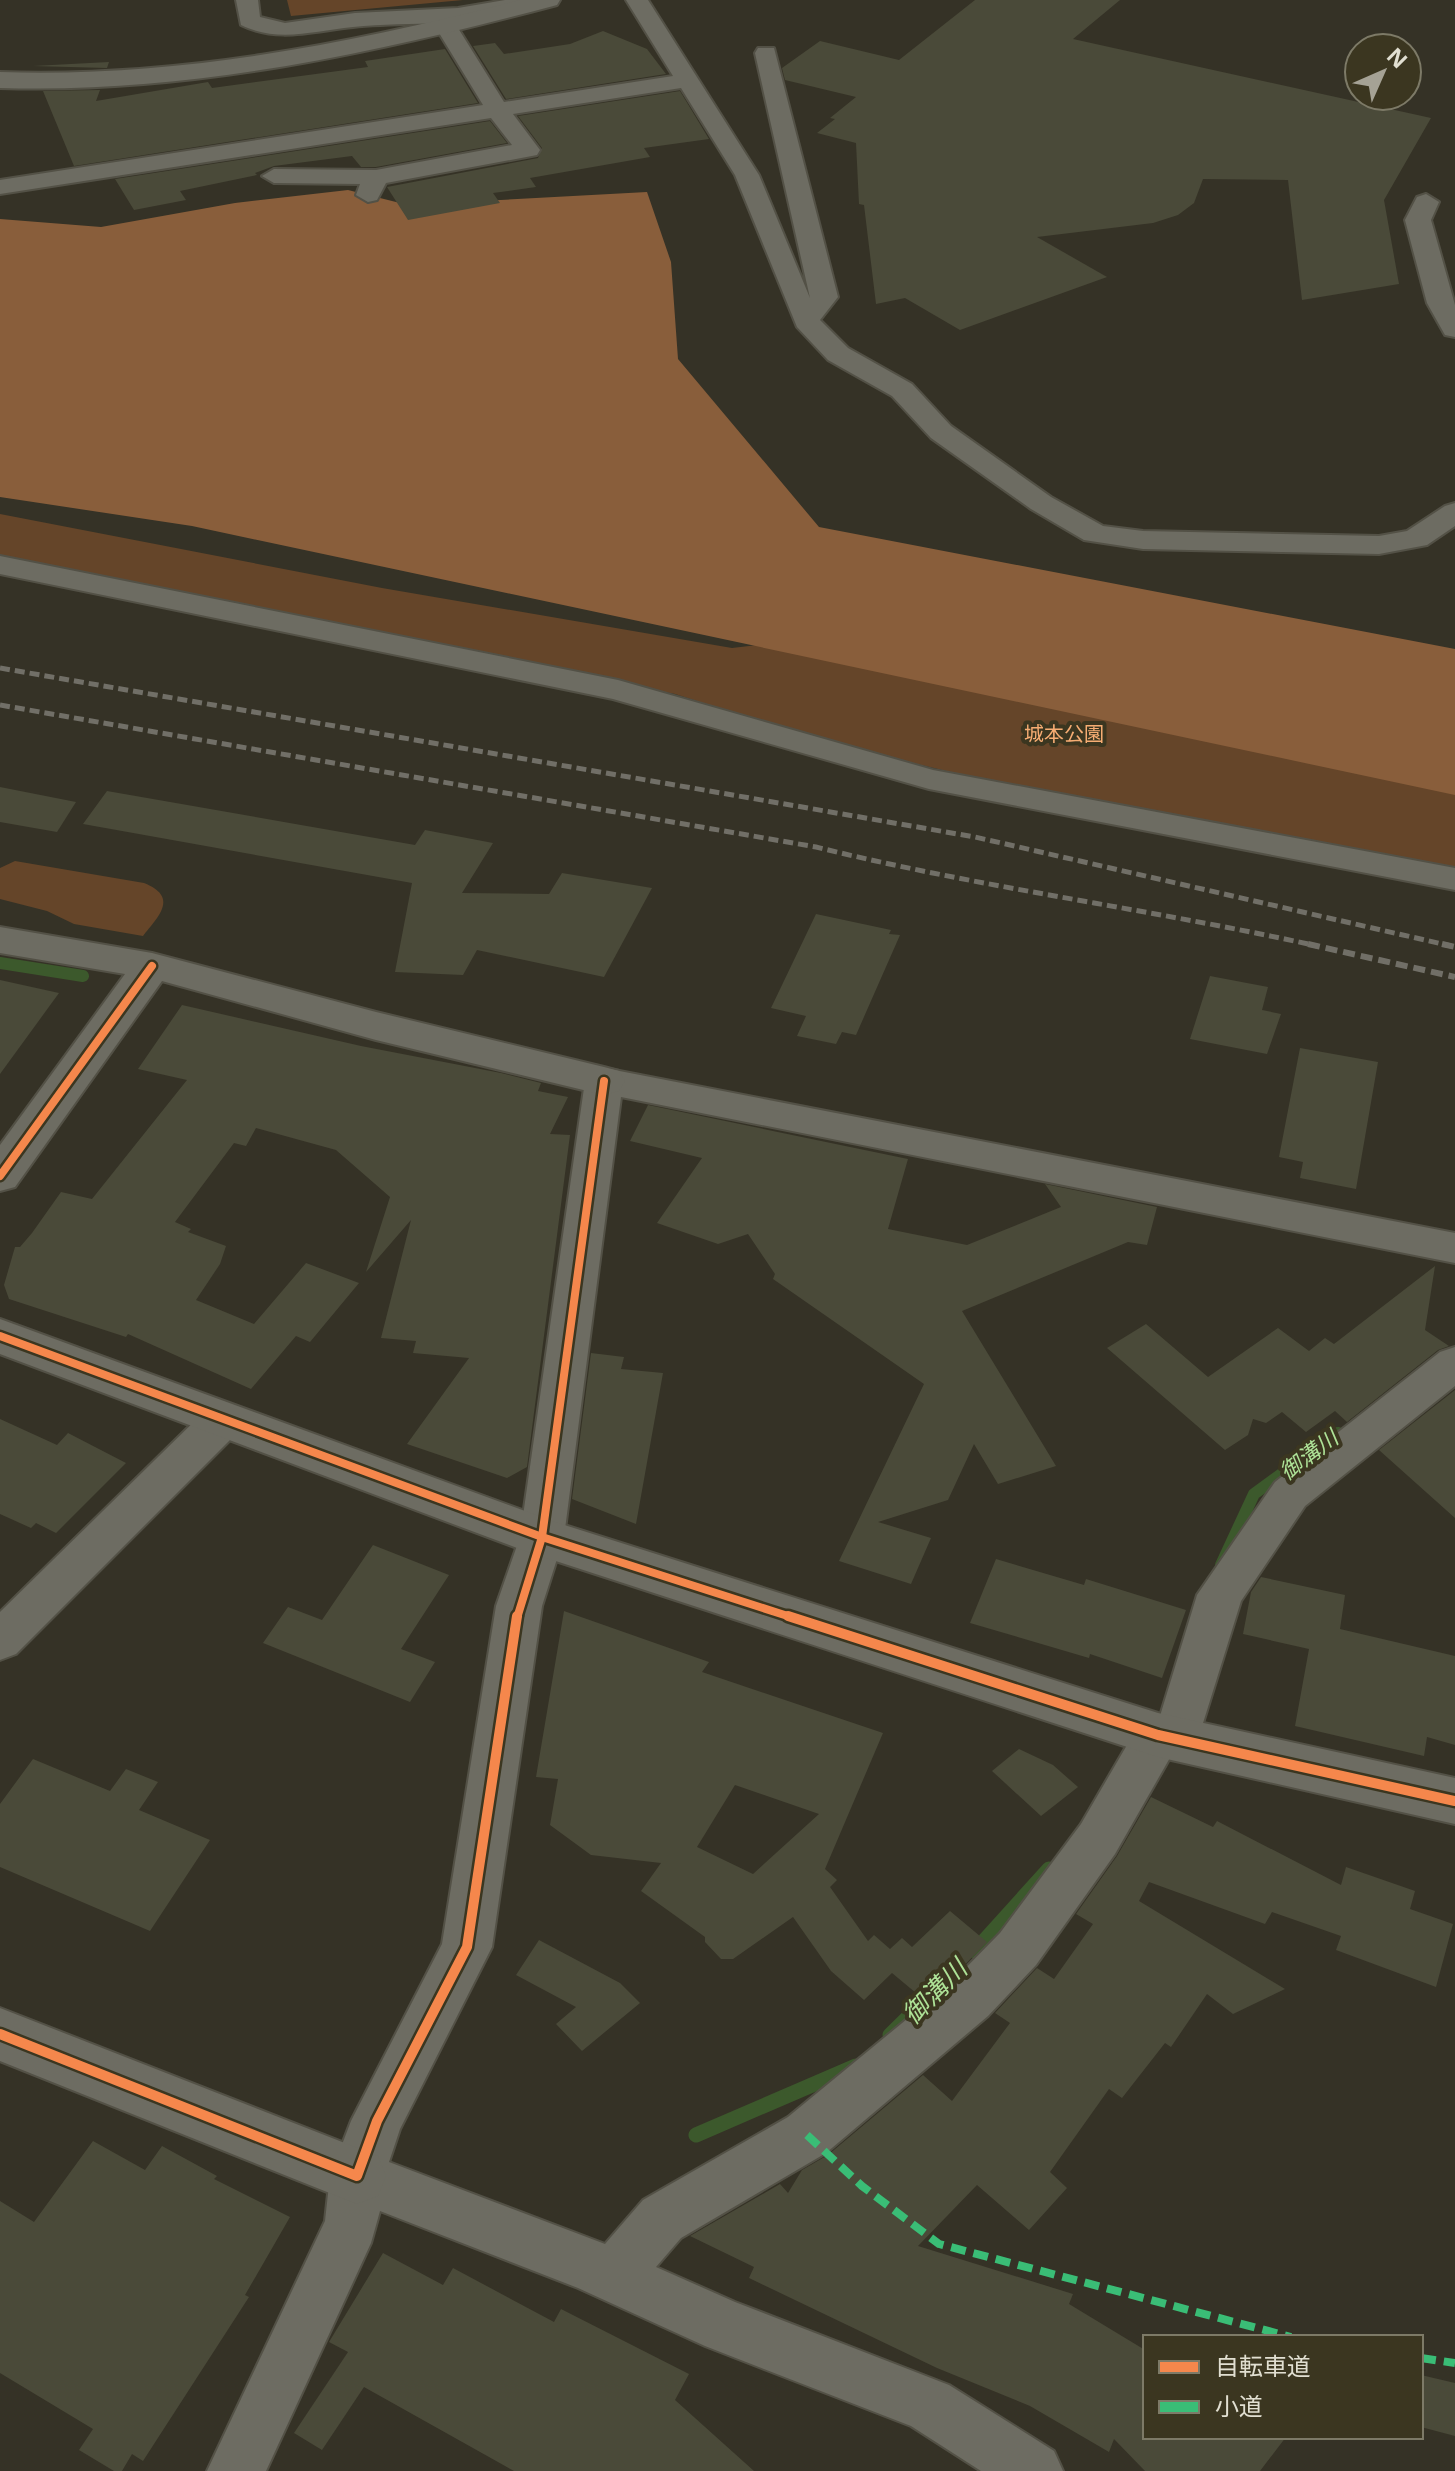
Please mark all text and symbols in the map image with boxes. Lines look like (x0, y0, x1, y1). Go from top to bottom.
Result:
north arrow (1343, 32, 1423, 112)
text: N (1381, 40, 1415, 74)
park label: 城本公園 (1024, 720, 1104, 747)
water label: 御溝川 (1273, 1421, 1345, 1486)
water label: 御溝川 (894, 1949, 976, 2031)
legend (1143, 2335, 1423, 2439)
text: 自転車道 (1215, 2349, 1311, 2382)
text: 小道 (1215, 2389, 1263, 2422)

